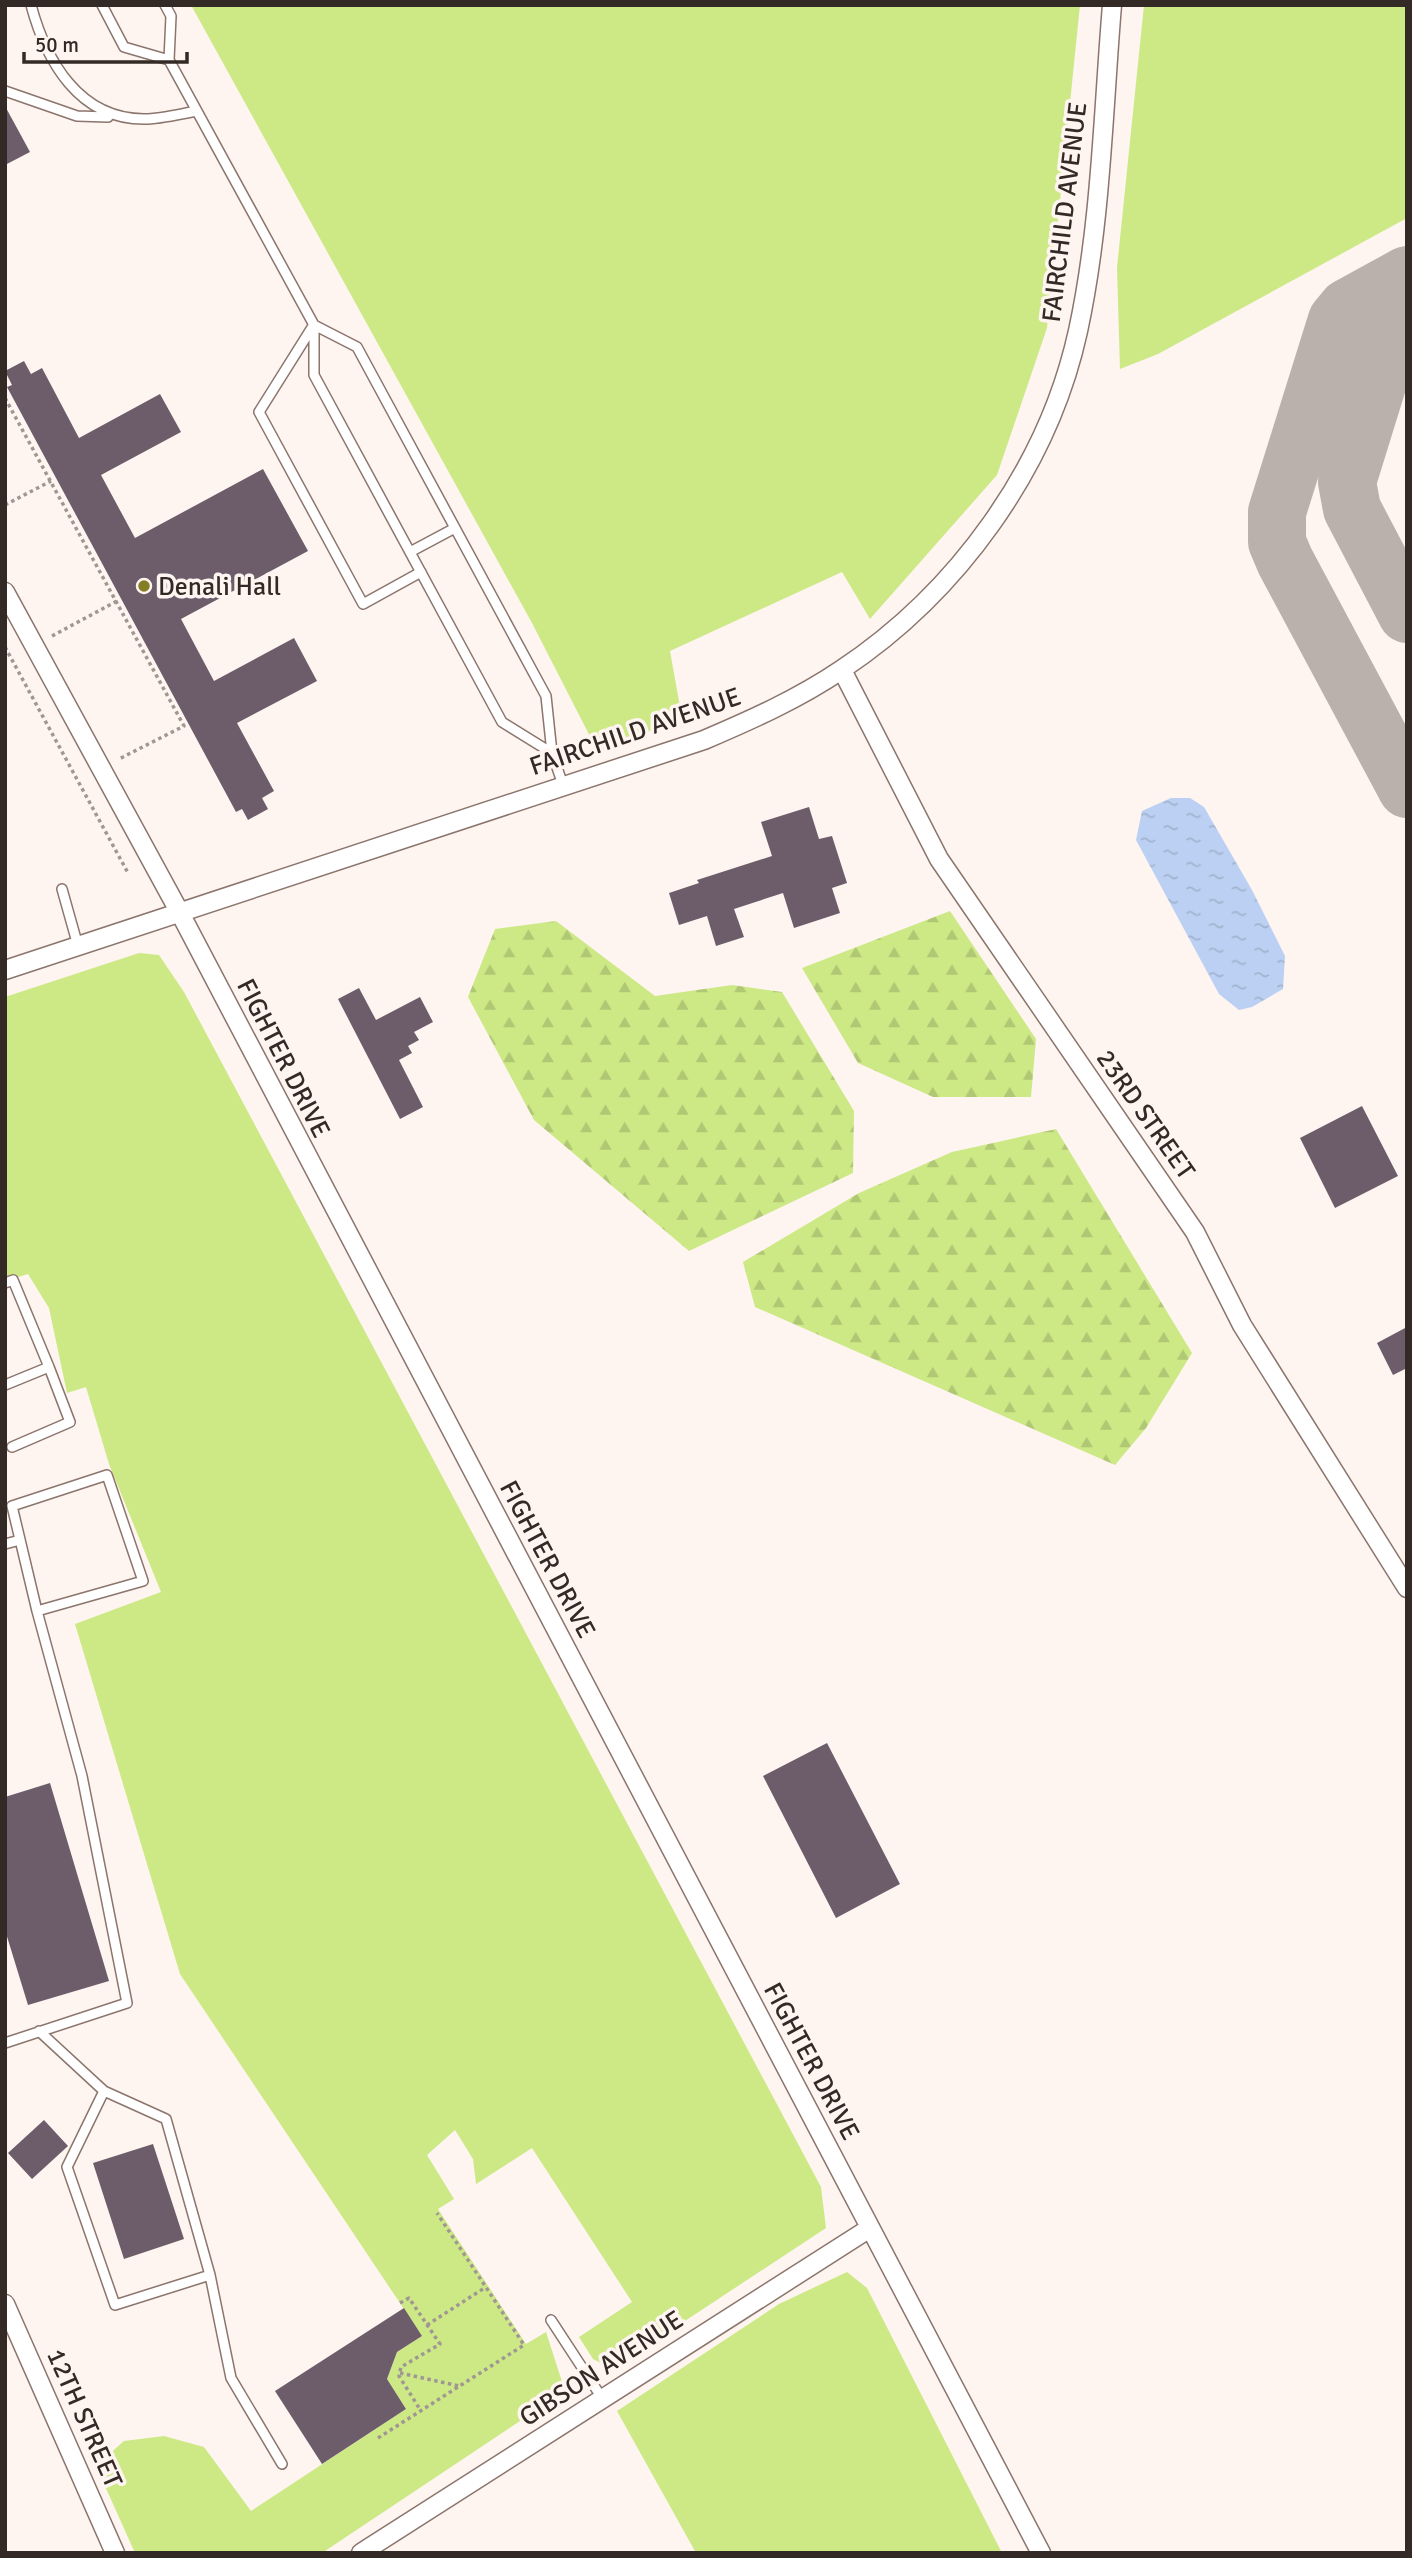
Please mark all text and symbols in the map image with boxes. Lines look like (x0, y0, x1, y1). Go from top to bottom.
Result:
scale bar (24, 21, 187, 65)
text: 50 m (35, 32, 79, 58)
street label: FAIRCHILD AVENUE (1036, 100, 1094, 324)
place label: Denali Hall (158, 571, 281, 603)
marker: Denali Hall (136, 578, 152, 594)
street label: FAIRCHILD AVENUE (525, 681, 745, 783)
street label: FIGHTER DRIVE (229, 974, 337, 1143)
street label: 23RD STREET (1089, 1044, 1202, 1186)
street label: FIGHTER DRIVE (492, 1475, 602, 1644)
street label: FIGHTER DRIVE (756, 1977, 866, 2146)
street label: GIBSON AVENUE (514, 2304, 689, 2434)
street label: 12TH STREET (39, 2344, 129, 2493)

